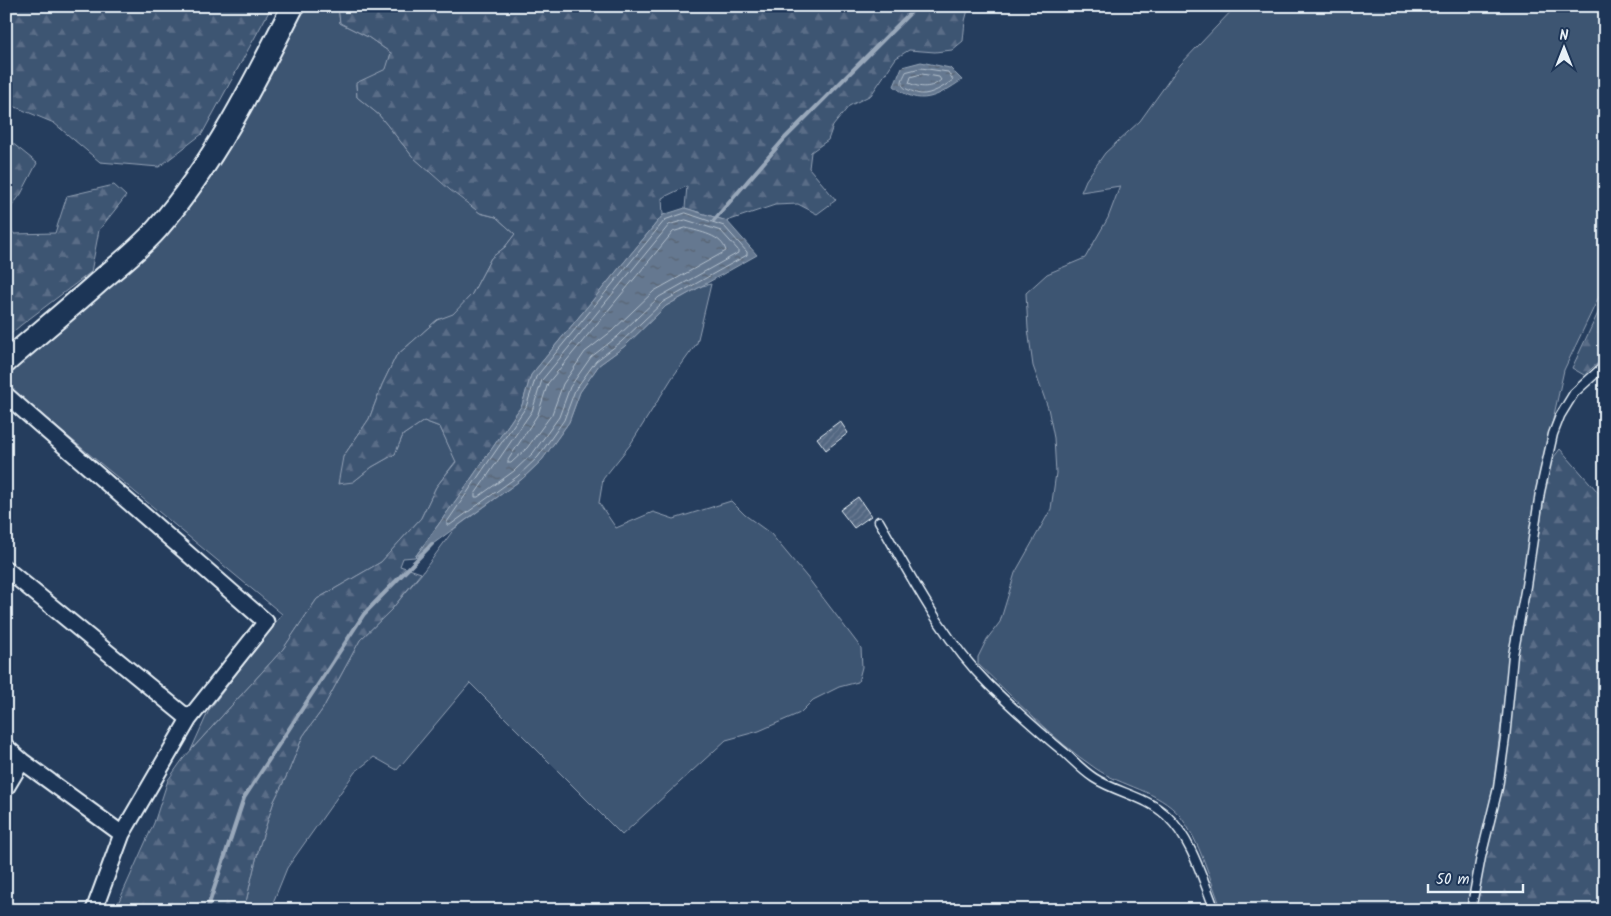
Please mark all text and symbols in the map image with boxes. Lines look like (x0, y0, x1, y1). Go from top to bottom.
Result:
north arrow (1538, 22, 1588, 72)
text: N (1560, 25, 1569, 47)
scale bar (1428, 861, 1524, 893)
text: 50 m (1436, 868, 1470, 892)

